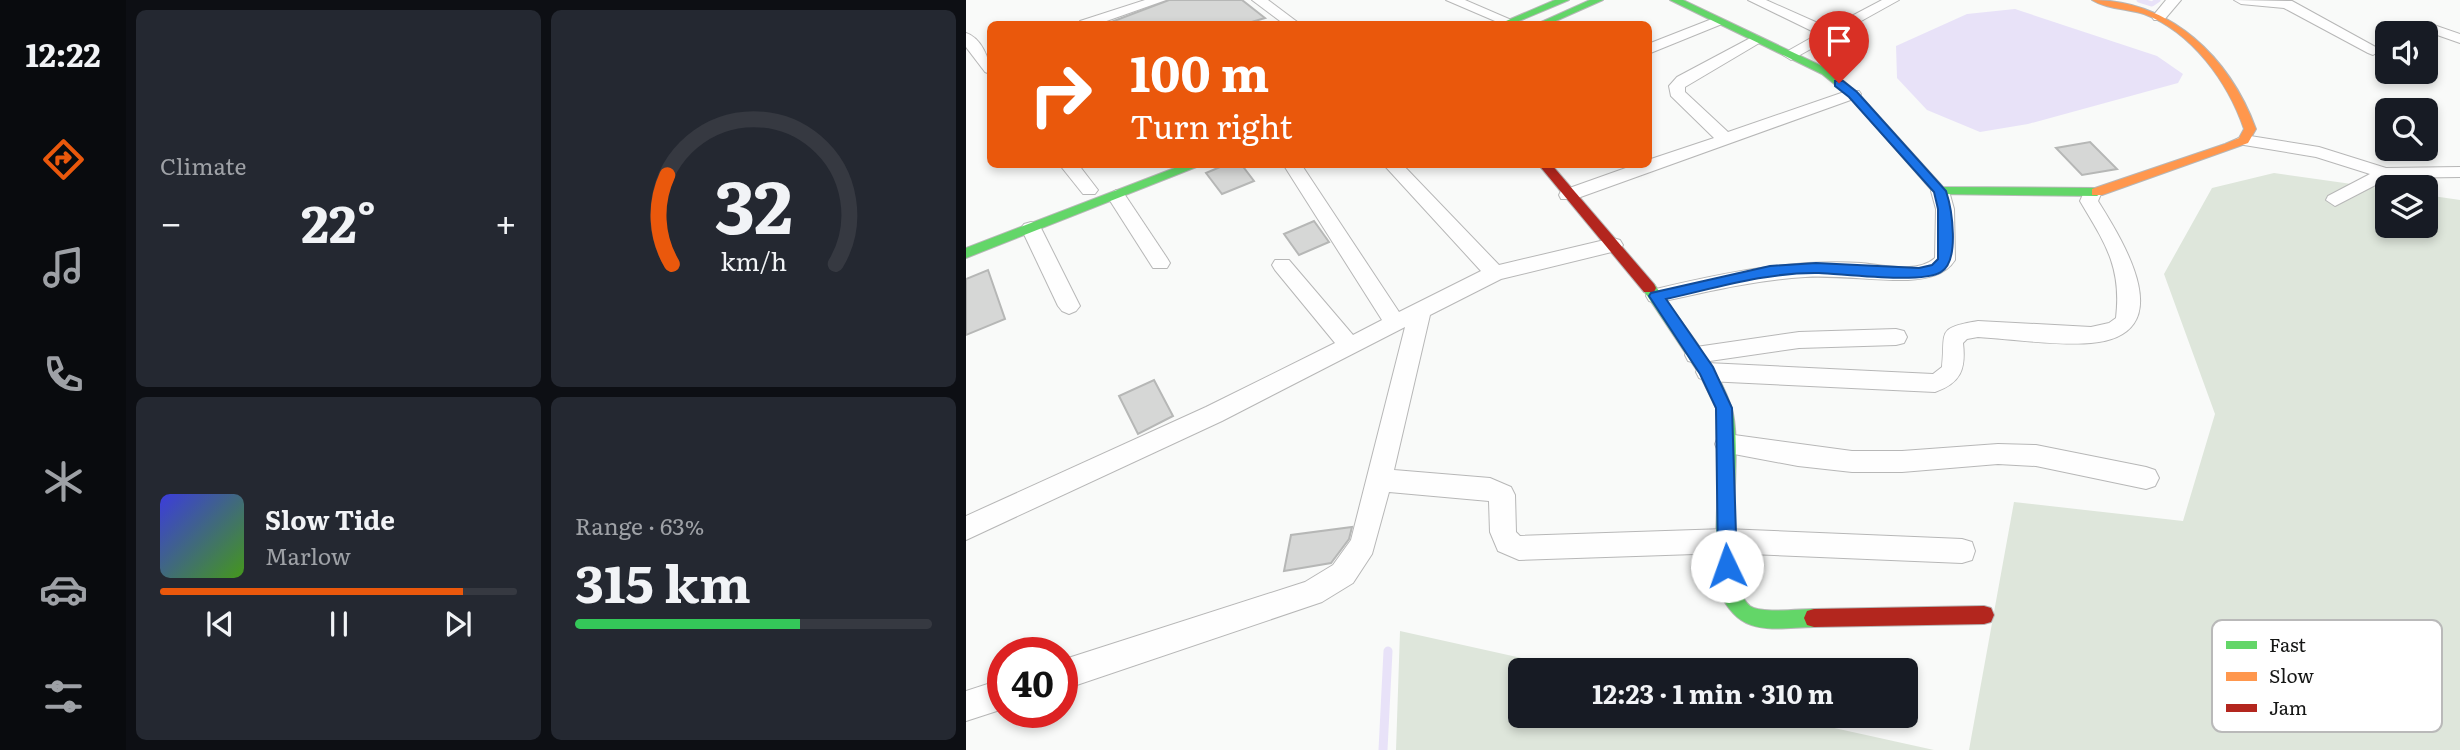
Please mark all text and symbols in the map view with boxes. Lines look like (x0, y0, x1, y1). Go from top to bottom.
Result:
pin (1809, 11, 1869, 83)
map controls (2375, 21, 2438, 238)
button: sound (2375, 21, 2438, 84)
icon: arrive (1820, 22, 1858, 60)
text: 12:22 (25, 29, 101, 77)
text: 100 m (1130, 34, 1269, 107)
icon: right (1015, 49, 1106, 140)
button: search (2375, 98, 2438, 161)
text: Turn right (1130, 101, 1292, 149)
icon: directions (39, 135, 88, 184)
text: Climate (160, 148, 246, 182)
text: 32 (714, 149, 793, 257)
button: layers (2375, 175, 2438, 238)
text: 22° (301, 182, 376, 259)
text: − (160, 192, 182, 249)
text: + (495, 192, 517, 249)
text: km/h (720, 242, 787, 279)
icon: music (39, 243, 88, 292)
icon: phone (39, 350, 88, 399)
icon: climate (39, 457, 88, 506)
text: Slow Tide (265, 499, 395, 538)
text: Range · 63% (575, 508, 704, 542)
position arrow (1690, 529, 1764, 603)
text: Marlow (265, 538, 351, 572)
text: 315 km (575, 542, 751, 619)
icon: car (39, 565, 88, 614)
icon: previous (201, 605, 239, 643)
icon: pause (320, 605, 358, 643)
icon: next (439, 605, 477, 643)
legend (2212, 620, 2442, 732)
text: Fast (2269, 630, 2306, 658)
speed limit sign: 40 (987, 637, 1078, 728)
text: Slow (2269, 661, 2314, 689)
icon: filters (39, 672, 88, 721)
text: 12:23 · 1 min · 310 m (1592, 673, 1834, 712)
text: Jam (2269, 693, 2307, 721)

